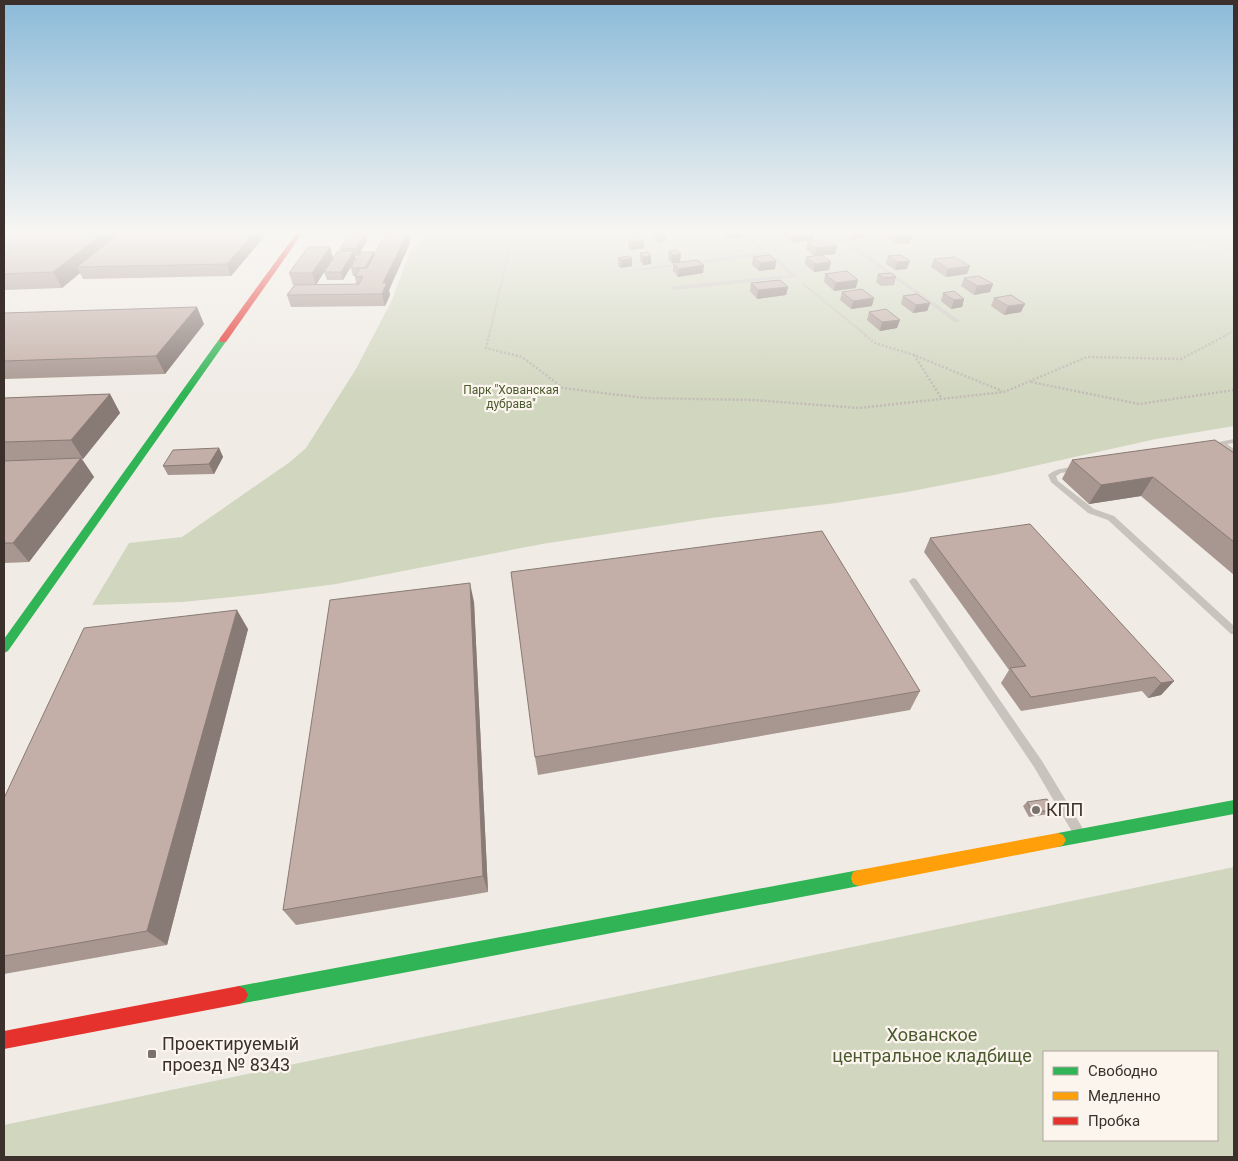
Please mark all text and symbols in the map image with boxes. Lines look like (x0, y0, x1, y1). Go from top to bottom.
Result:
park label: Парк "Хованская дубрава" (463, 383, 559, 411)
place label: КПП (1046, 799, 1083, 820)
marker: КПП (1030, 804, 1042, 816)
park label: Хованское центральное кладбище (832, 1024, 1032, 1066)
place label: Проектируемый проезд № 8343 (162, 1033, 299, 1075)
marker: Проектируемый проезд № 8343 (146, 1048, 158, 1060)
legend (1043, 1051, 1218, 1141)
text: Свободно (1088, 1062, 1157, 1080)
text: Медленно (1088, 1087, 1161, 1105)
text: Пробка (1088, 1112, 1140, 1130)

